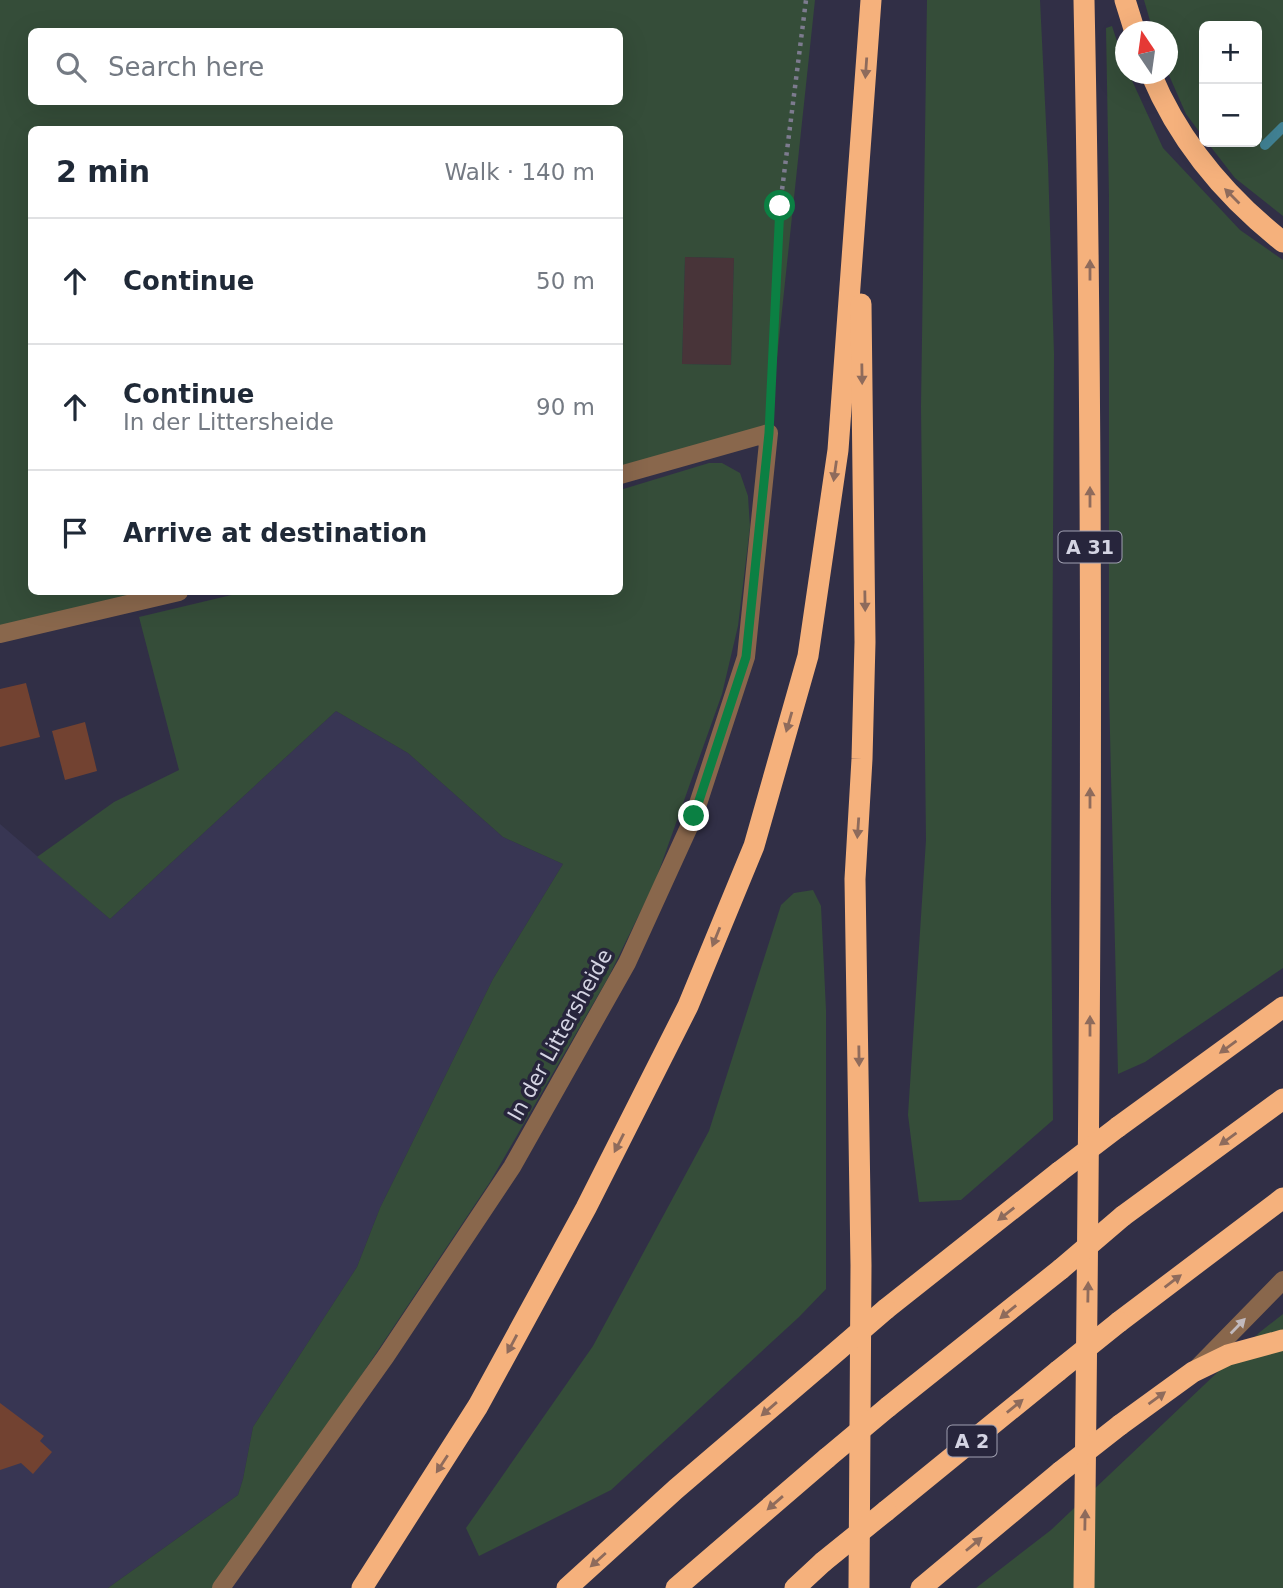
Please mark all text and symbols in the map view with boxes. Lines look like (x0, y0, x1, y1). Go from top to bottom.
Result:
north arrow (1115, 21, 1178, 84)
map controls (1199, 21, 1262, 147)
button: + (1199, 21, 1262, 84)
search box (28, 28, 623, 105)
icon: search (52, 48, 90, 86)
text: Search here (108, 52, 264, 82)
one-way arrow (860, 57, 871, 79)
button: − (1199, 84, 1262, 147)
text: 2 min (56, 154, 150, 189)
text: Walk · 140 m (444, 159, 595, 185)
one-way arrow (1224, 189, 1241, 205)
route start (764, 190, 795, 221)
one-way arrow (1084, 258, 1096, 280)
icon: ahead (56, 262, 94, 300)
text: Continue (123, 266, 254, 296)
text: 50 m (536, 268, 595, 294)
one-way arrow (856, 363, 868, 385)
text: Continue (123, 379, 254, 409)
icon: ahead (56, 388, 94, 426)
text: 90 m (536, 394, 595, 420)
text: In der Littersheide (123, 409, 334, 435)
one-way arrow (829, 460, 840, 482)
one-way arrow (1084, 486, 1096, 508)
icon: arrive (56, 514, 94, 552)
text: Arrive at destination (123, 518, 427, 548)
road number: A 31 (1058, 532, 1122, 562)
one-way arrow (859, 590, 870, 612)
one-way arrow (784, 712, 794, 733)
one-way arrow (1084, 787, 1096, 809)
route end (678, 800, 709, 831)
one-way arrow (852, 818, 863, 840)
one-way arrow (711, 927, 722, 948)
street label: In der Littersheide (503, 945, 617, 1125)
one-way arrow (1084, 1014, 1096, 1036)
one-way arrow (1219, 1040, 1237, 1054)
one-way arrow (853, 1045, 864, 1067)
one-way arrow (1219, 1132, 1237, 1146)
one-way arrow (613, 1133, 625, 1153)
one-way arrow (997, 1207, 1015, 1222)
one-way arrow (1164, 1274, 1183, 1288)
one-way arrow (1082, 1281, 1094, 1303)
one-way arrow (999, 1304, 1017, 1319)
one-way arrow (1229, 1317, 1246, 1334)
one-way arrow (507, 1334, 519, 1354)
one-way arrow (1147, 1391, 1166, 1405)
one-way arrow (1006, 1399, 1023, 1414)
one-way arrow (760, 1401, 778, 1417)
road number: A 2 (948, 1426, 996, 1456)
one-way arrow (435, 1454, 448, 1473)
one-way arrow (766, 1495, 784, 1511)
one-way arrow (1079, 1509, 1091, 1531)
one-way arrow (965, 1537, 982, 1552)
one-way arrow (590, 1551, 607, 1567)

